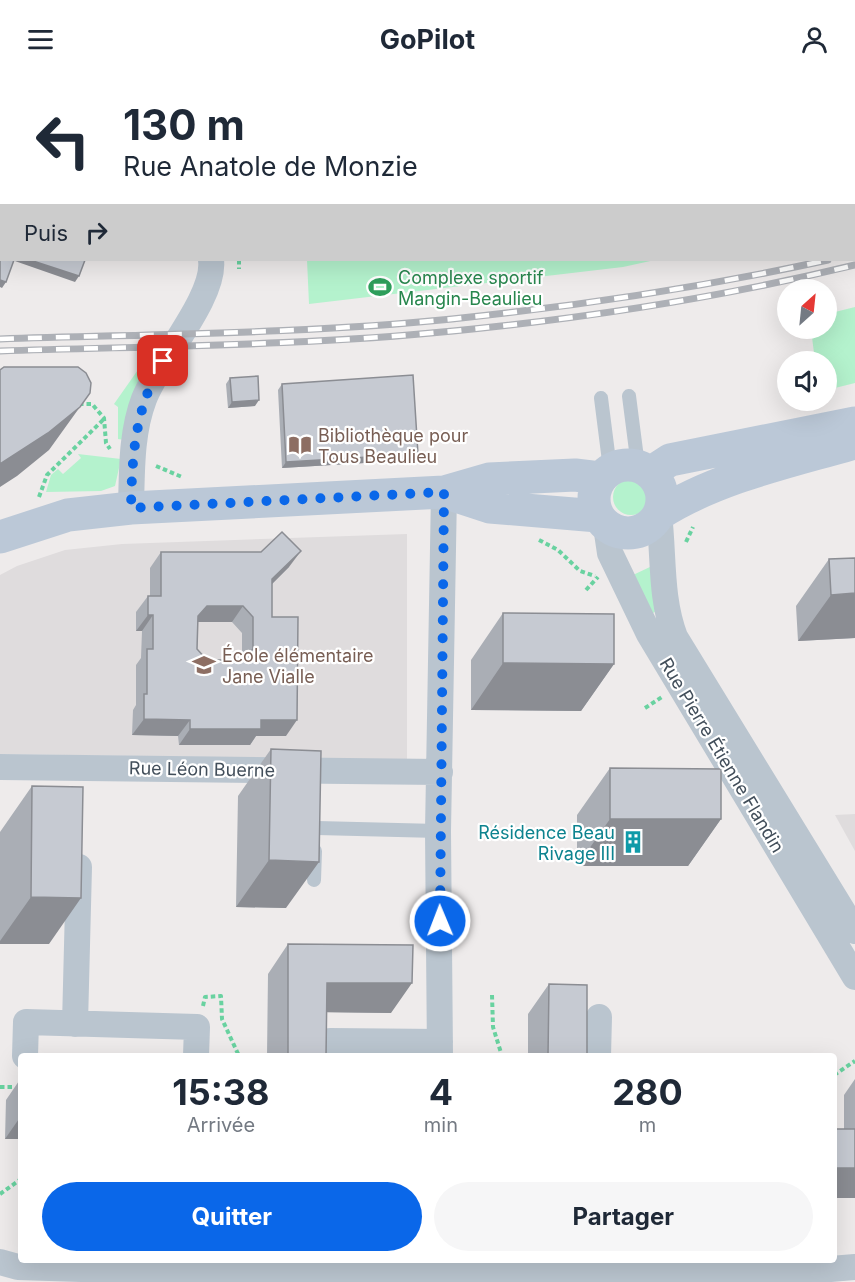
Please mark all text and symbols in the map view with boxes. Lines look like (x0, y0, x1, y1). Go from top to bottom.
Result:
icon: menu (24, 23, 57, 56)
text: GoPilot (380, 23, 475, 56)
icon: person (798, 23, 831, 56)
text: 130 m (123, 99, 245, 150)
icon: left (24, 102, 102, 180)
text: Rue Anatole de Monzie (123, 150, 418, 183)
icon: right (80, 216, 113, 249)
text: Puis (24, 220, 68, 246)
place label: Complexe sportif Mangin-Beaulieu (398, 267, 544, 309)
sports icon: Complexe sportif Mangin-Beaulieu (367, 274, 393, 300)
north arrow (777, 279, 837, 339)
map controls (777, 279, 837, 411)
pin (137, 335, 188, 386)
icon: arrive (146, 344, 179, 377)
button: sound (777, 351, 837, 411)
place label: Bibliothèque pour Tous Beaulieu (318, 425, 468, 467)
library icon: Bibliothèque pour Tous Beaulieu (287, 432, 313, 458)
place label: École élémentaire Jane Vialle (222, 644, 373, 687)
school or university icon: École élémentaire Jane Vialle (191, 652, 217, 678)
street label: Rue Pierre Étienne Flandin (655, 653, 789, 856)
street label: Rue Léon Buerne (129, 757, 275, 781)
place label: Résidence Beau Rivage III (478, 822, 615, 864)
building icon: Résidence Beau Rivage III (620, 829, 646, 855)
position arrow (408, 889, 472, 953)
text: 15:38 (172, 1070, 270, 1114)
text: 4 (429, 1070, 453, 1114)
text: 280 (612, 1070, 683, 1114)
text: Arrivée (187, 1113, 255, 1137)
text: min (424, 1113, 458, 1137)
text: m (639, 1113, 656, 1137)
button: Quitter (42, 1182, 422, 1251)
button: Partager (434, 1182, 813, 1251)

